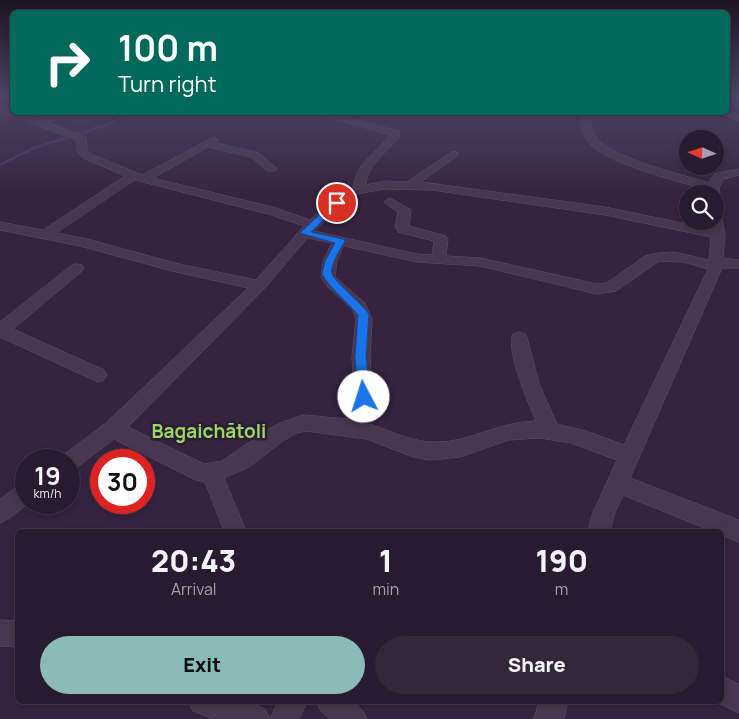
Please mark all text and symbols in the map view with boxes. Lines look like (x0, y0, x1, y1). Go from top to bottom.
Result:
text: 100 m (118, 24, 218, 72)
icon: right (35, 30, 100, 95)
text: Turn right (118, 69, 216, 99)
north arrow (679, 130, 724, 175)
map controls (679, 130, 724, 230)
pin (316, 182, 358, 224)
button: search (679, 185, 724, 230)
icon: arrive (323, 189, 351, 217)
position arrow (337, 370, 389, 422)
district label: Bagaichātoli (152, 418, 266, 444)
speed limit sign: 30 (90, 449, 155, 514)
text: 19 (34, 458, 61, 493)
text: km/h (34, 485, 61, 502)
text: 20:43 (151, 540, 236, 581)
text: 1 (379, 540, 393, 581)
text: 190 (535, 540, 588, 581)
text: Arrival (171, 578, 217, 600)
text: min (372, 578, 399, 600)
text: m (555, 578, 568, 600)
button: Exit (40, 636, 365, 694)
button: Share (375, 636, 699, 694)

